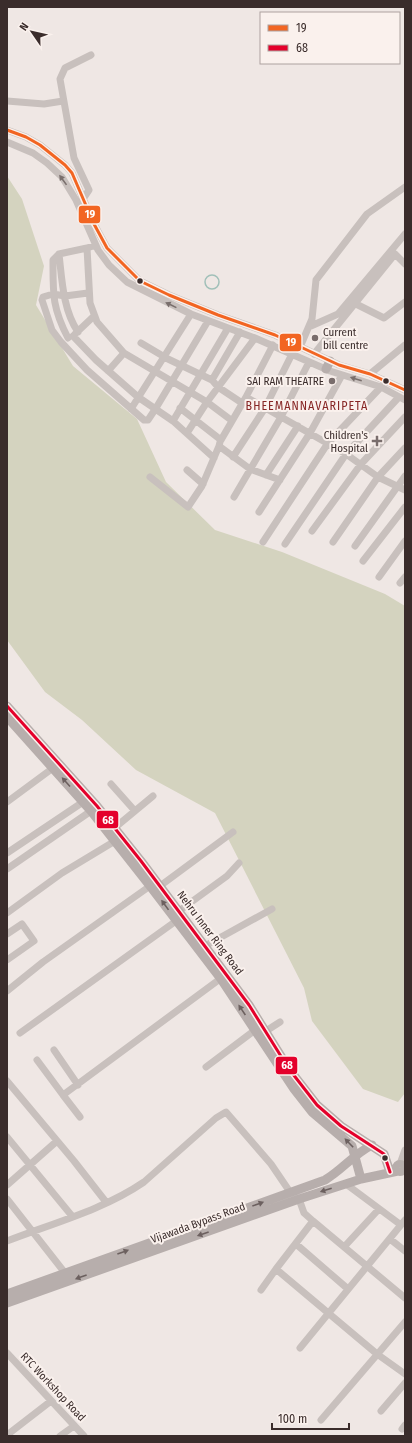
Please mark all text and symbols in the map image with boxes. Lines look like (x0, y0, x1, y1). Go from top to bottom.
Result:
north arrow (12, 12, 52, 52)
legend (260, 12, 400, 64)
text: N (17, 20, 31, 33)
text: 19 (296, 21, 307, 35)
text: 68 (296, 41, 308, 55)
one-way arrow (59, 175, 67, 185)
line badge: 19 (78, 205, 101, 224)
text: 19 (85, 208, 95, 221)
unlabelled marker (135, 276, 145, 286)
one-way arrow (165, 301, 177, 308)
place label: Current bill centre (323, 326, 368, 352)
line badge: 19 (279, 333, 302, 352)
marker: Current bill centre (310, 333, 320, 343)
text: 19 (286, 336, 296, 349)
place label: SAI RAM THEATRE (247, 375, 324, 388)
marker: SAI RAM THEATRE (327, 376, 337, 386)
one-way arrow (350, 376, 362, 382)
unlabelled marker (381, 376, 391, 386)
district label: BHEEMANNAVARIPETA (246, 399, 368, 413)
place label: Children's Hospital (324, 429, 368, 455)
marker: Children's Hospital (371, 435, 383, 447)
one-way arrow (61, 777, 70, 788)
line badge: 68 (96, 810, 119, 829)
text: 68 (102, 814, 114, 827)
street label: Nehru Inner Ring Road (174, 889, 246, 977)
one-way arrow (161, 900, 169, 911)
one-way arrow (238, 1005, 246, 1015)
line badge: 68 (275, 1056, 298, 1075)
text: 68 (281, 1059, 293, 1072)
one-way arrow (344, 1138, 353, 1148)
unlabelled marker (380, 1153, 390, 1163)
one-way arrow (319, 1187, 331, 1193)
street label: Vijawada Bypass Road (149, 1200, 247, 1246)
one-way arrow (253, 1200, 265, 1206)
one-way arrow (197, 1231, 209, 1237)
one-way arrow (117, 1249, 129, 1255)
one-way arrow (74, 1274, 86, 1280)
street label: RTC Workshop Road (18, 1350, 88, 1424)
scale bar (272, 1405, 349, 1431)
text: 100 m (278, 1412, 307, 1426)

